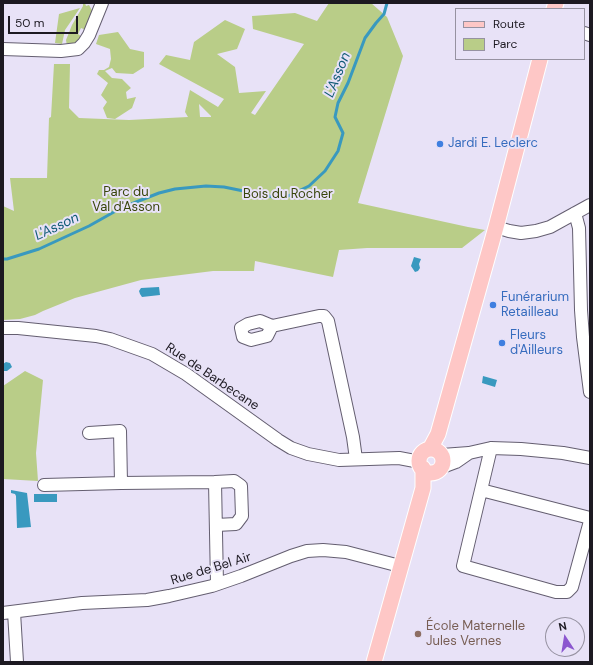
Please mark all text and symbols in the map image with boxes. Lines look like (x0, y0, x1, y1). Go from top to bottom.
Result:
scale bar (10, 8, 80, 34)
legend (455, 8, 585, 60)
text: 50 m (15, 15, 44, 31)
text: Route (493, 16, 525, 32)
text: Parc (493, 36, 517, 52)
water label: L'Asson (321, 50, 355, 100)
place label: Jardi E. Leclerc (448, 136, 538, 152)
marker: Jardi E. Leclerc (435, 139, 445, 149)
park label: Parc du Val d'Asson (92, 185, 160, 216)
park label: Bois du Rocher (243, 187, 333, 203)
water label: L'Asson (32, 209, 82, 245)
place label: Funérarium Retailleau (501, 290, 569, 321)
marker: Funérarium Retailleau (488, 300, 498, 310)
place label: Fleurs d'Ailleurs (510, 328, 563, 359)
marker: Fleurs d'Ailleurs (497, 338, 507, 348)
street label: Rue de Barbecane (162, 340, 262, 414)
street label: Rue de Bel Air (169, 549, 253, 589)
north arrow (545, 617, 585, 657)
place label: École Maternelle Jules Vernes (426, 619, 525, 650)
text: N (557, 619, 568, 634)
marker: École Maternelle Jules Vernes (413, 629, 423, 639)

